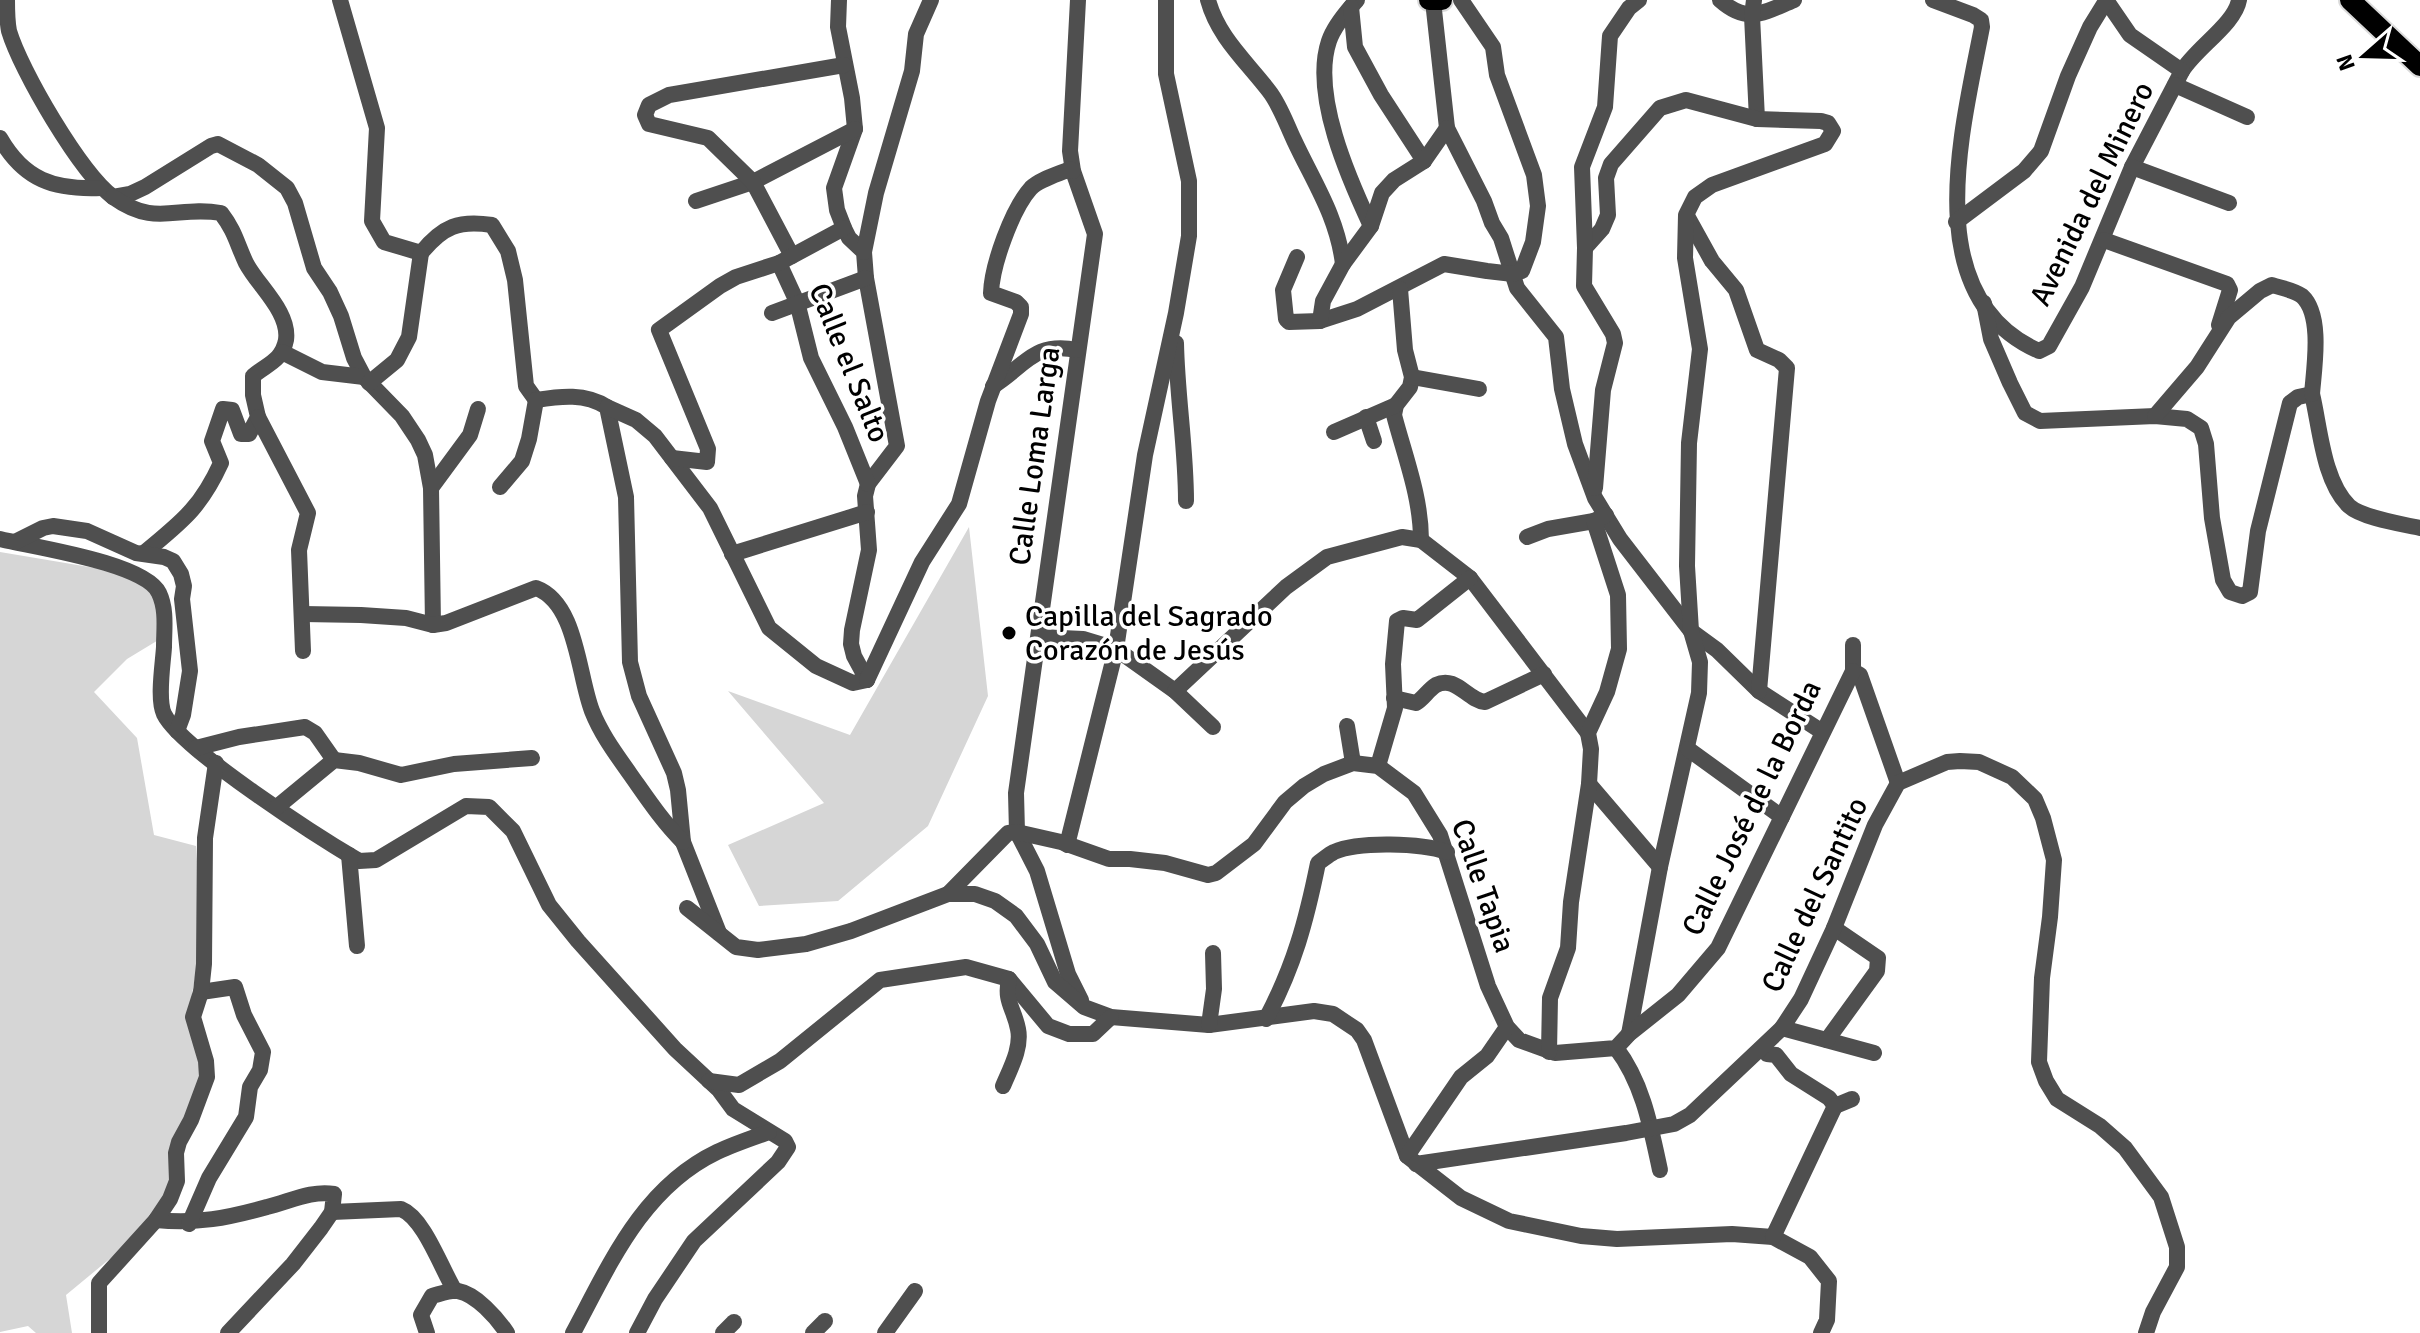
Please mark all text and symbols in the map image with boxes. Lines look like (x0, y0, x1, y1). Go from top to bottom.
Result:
north arrow (2324, 16, 2404, 96)
text: N (2330, 51, 2361, 74)
street label: Avenida del Minero (2022, 76, 2162, 312)
street label: Calle el Salto (800, 278, 898, 448)
street label: Calle Loma Larga (1001, 344, 1069, 568)
place label: Capilla del Sagrado Corazón de Jesús (1025, 598, 1273, 669)
marker: Capilla del Sagrado Corazón de Jesús (1000, 624, 1018, 642)
street label: Calle José de la Borda (1674, 674, 1830, 942)
street label: Calle del Santito (1754, 792, 1876, 998)
street label: Calle Tapia (1443, 814, 1523, 958)

